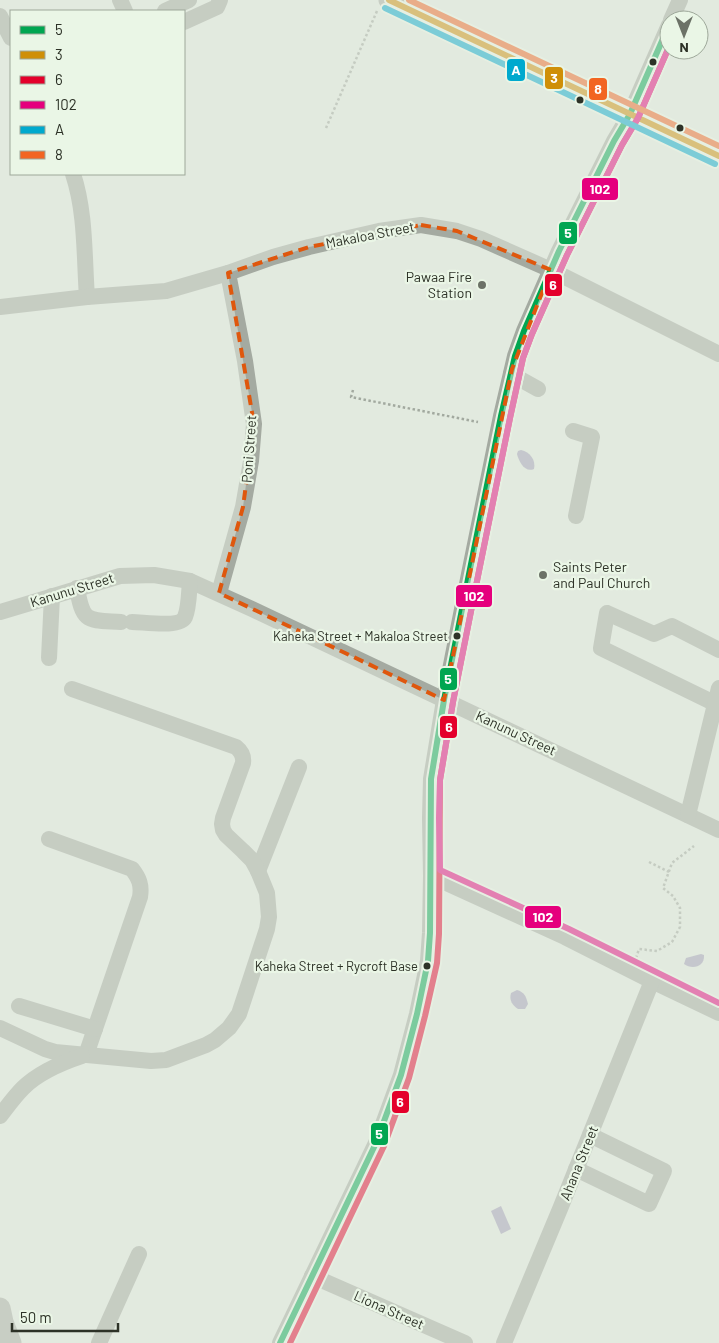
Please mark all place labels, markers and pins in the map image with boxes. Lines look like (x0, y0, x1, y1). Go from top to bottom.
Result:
unlabelled marker (648, 57, 658, 67)
unlabelled marker (575, 95, 585, 105)
unlabelled marker (675, 123, 685, 133)
place label: Pawaa Fire Station (406, 268, 472, 301)
marker: Pawaa Fire Station (476, 279, 488, 291)
place label: Saints Peter and Paul Church (553, 558, 650, 591)
marker: Saints Peter and Paul Church (537, 569, 549, 581)
place label: Kaheka Street + Makaloa Street (273, 628, 448, 644)
marker: Kaheka Street + Makaloa Street (452, 631, 462, 641)
place label: Kaheka Street + Rycroft Base (255, 958, 418, 974)
marker: Kaheka Street + Rycroft Base (422, 961, 432, 971)

